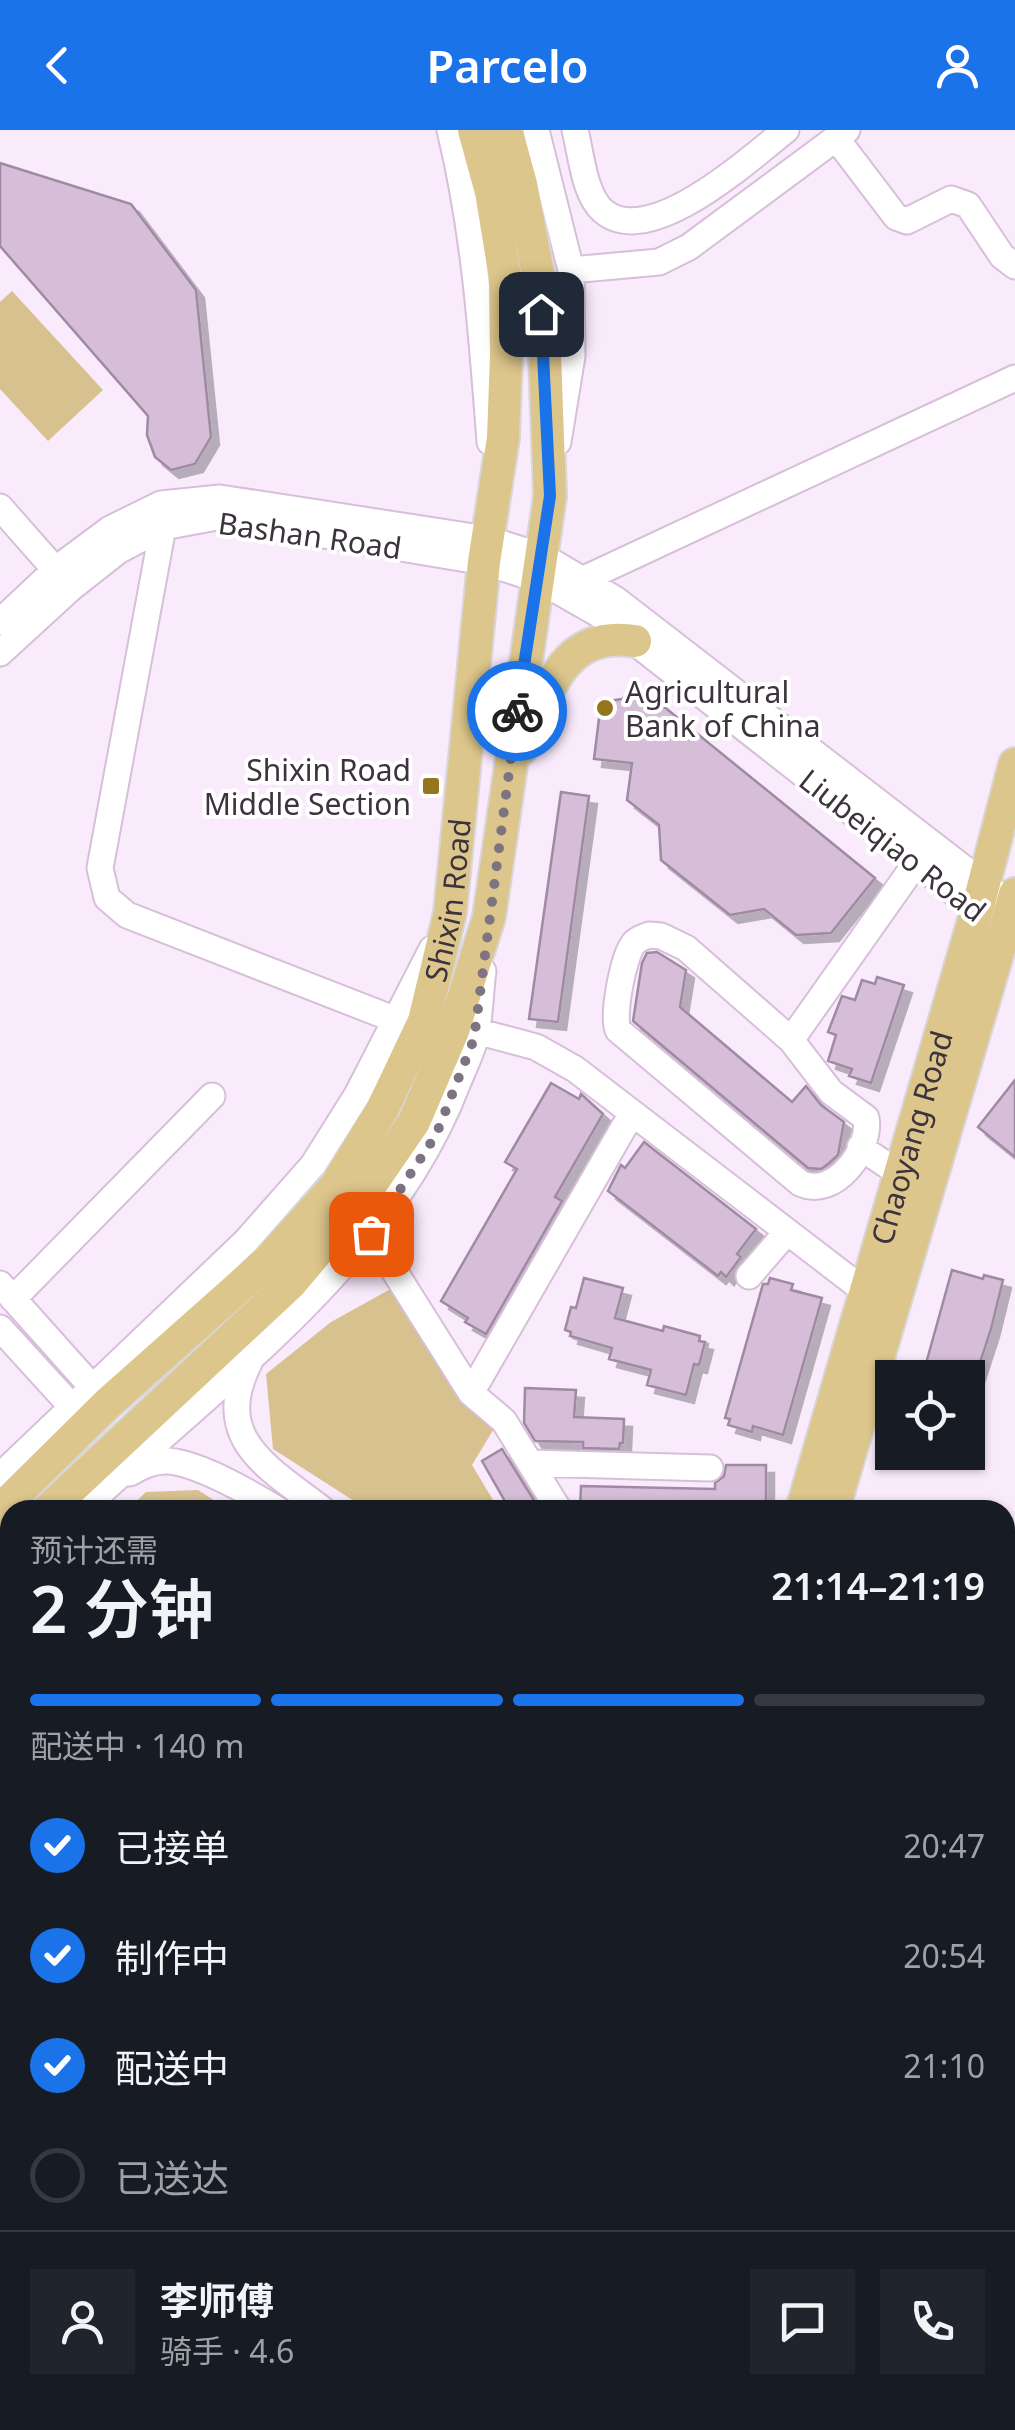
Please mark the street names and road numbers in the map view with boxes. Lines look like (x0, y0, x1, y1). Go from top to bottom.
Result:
street label: Bashan Road (216, 502, 404, 568)
street label: Liubeiqiao Road (791, 759, 995, 931)
street label: Shixin Road (414, 817, 480, 986)
street label: Chaoyang Road (860, 1026, 961, 1249)

